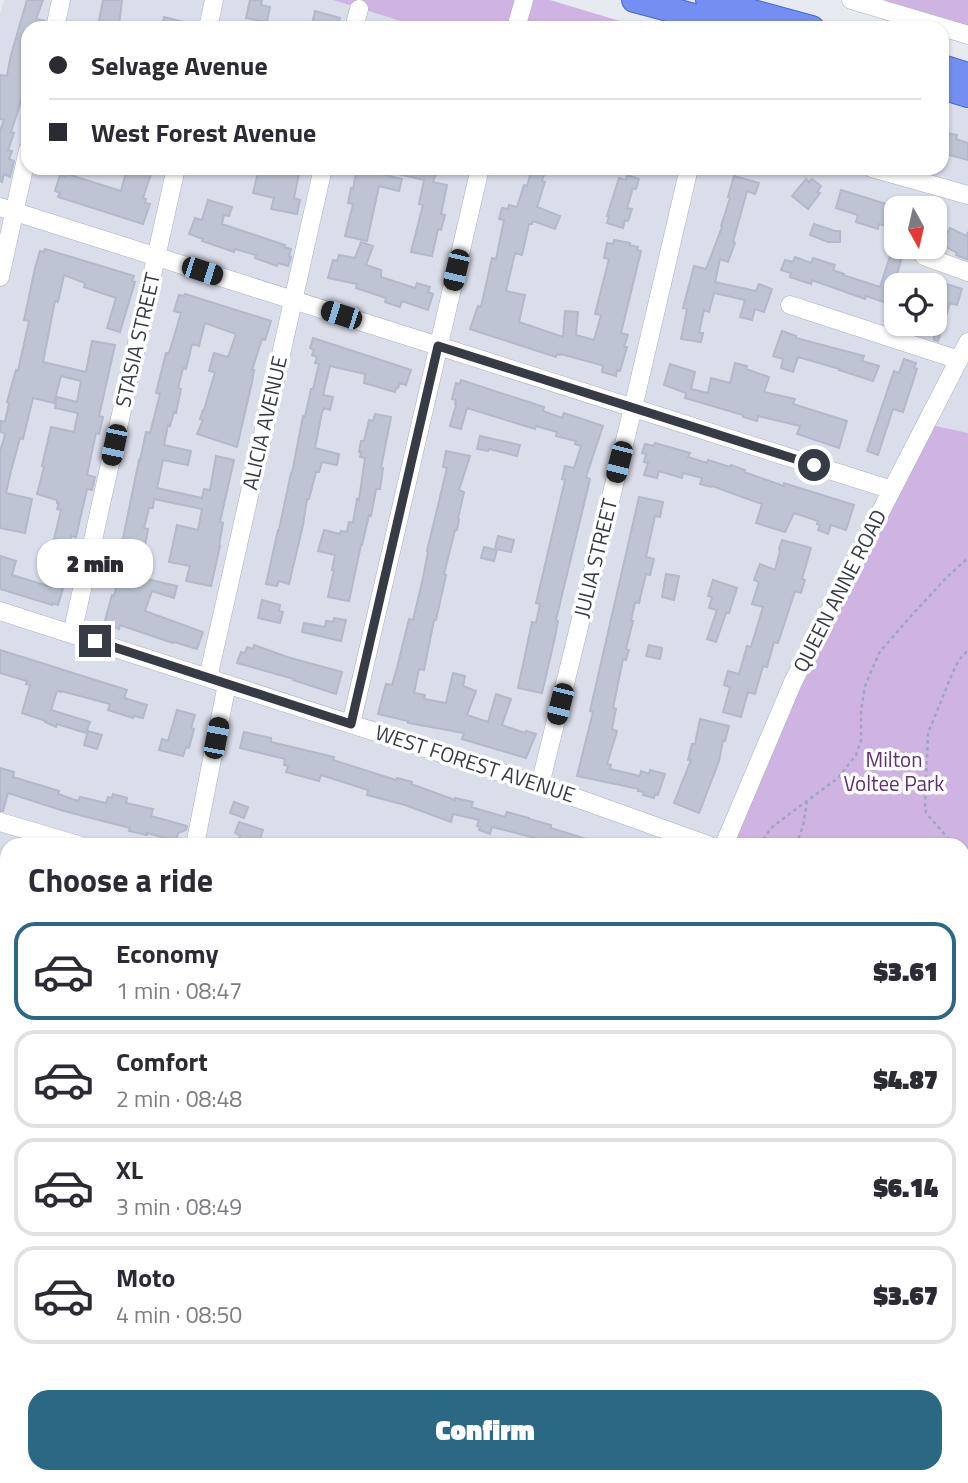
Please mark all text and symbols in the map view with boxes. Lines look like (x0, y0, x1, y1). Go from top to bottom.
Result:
text: Selvage Avenue (91, 46, 268, 85)
text: West Forest Avenue (91, 113, 316, 152)
north arrow (884, 196, 947, 259)
map controls (884, 196, 947, 336)
car (442, 247, 471, 293)
car (179, 255, 226, 287)
street label: STASIA STREET (106, 269, 168, 410)
button: locate (884, 273, 947, 336)
car (318, 299, 365, 331)
street label: ALICIA AVENUE (233, 353, 295, 493)
car (100, 422, 129, 468)
car (604, 439, 635, 485)
route start (798, 449, 830, 481)
street label: JULIA STREET (565, 495, 625, 621)
street label: QUEEN ANNE ROAD (784, 503, 894, 678)
callout: 2 min (37, 540, 153, 588)
text: 2 min (66, 546, 124, 581)
route end (79, 625, 111, 657)
car (545, 681, 576, 727)
car (202, 715, 231, 761)
street label: WEST FOREST AVENUE (371, 716, 579, 810)
park label: Milton Voltee Park (844, 743, 944, 799)
text: Choose a ride (28, 856, 213, 904)
text: Economy (116, 934, 218, 973)
icon: car (32, 940, 95, 1003)
text: $3.61 (873, 952, 938, 991)
text: 1 min · 08:47 (116, 973, 242, 1008)
text: Comfort (116, 1042, 208, 1081)
icon: car (32, 1048, 95, 1111)
text: $4.87 (873, 1060, 938, 1099)
text: 2 min · 08:48 (116, 1081, 242, 1116)
text: XL (116, 1150, 143, 1189)
icon: car (32, 1156, 95, 1219)
text: $6.14 (873, 1168, 938, 1207)
text: 3 min · 08:49 (116, 1189, 242, 1224)
text: Moto (116, 1258, 175, 1297)
icon: car (32, 1264, 95, 1327)
text: $3.67 (873, 1276, 938, 1315)
text: 4 min · 08:50 (116, 1297, 242, 1332)
button: Confirm (28, 1390, 942, 1470)

